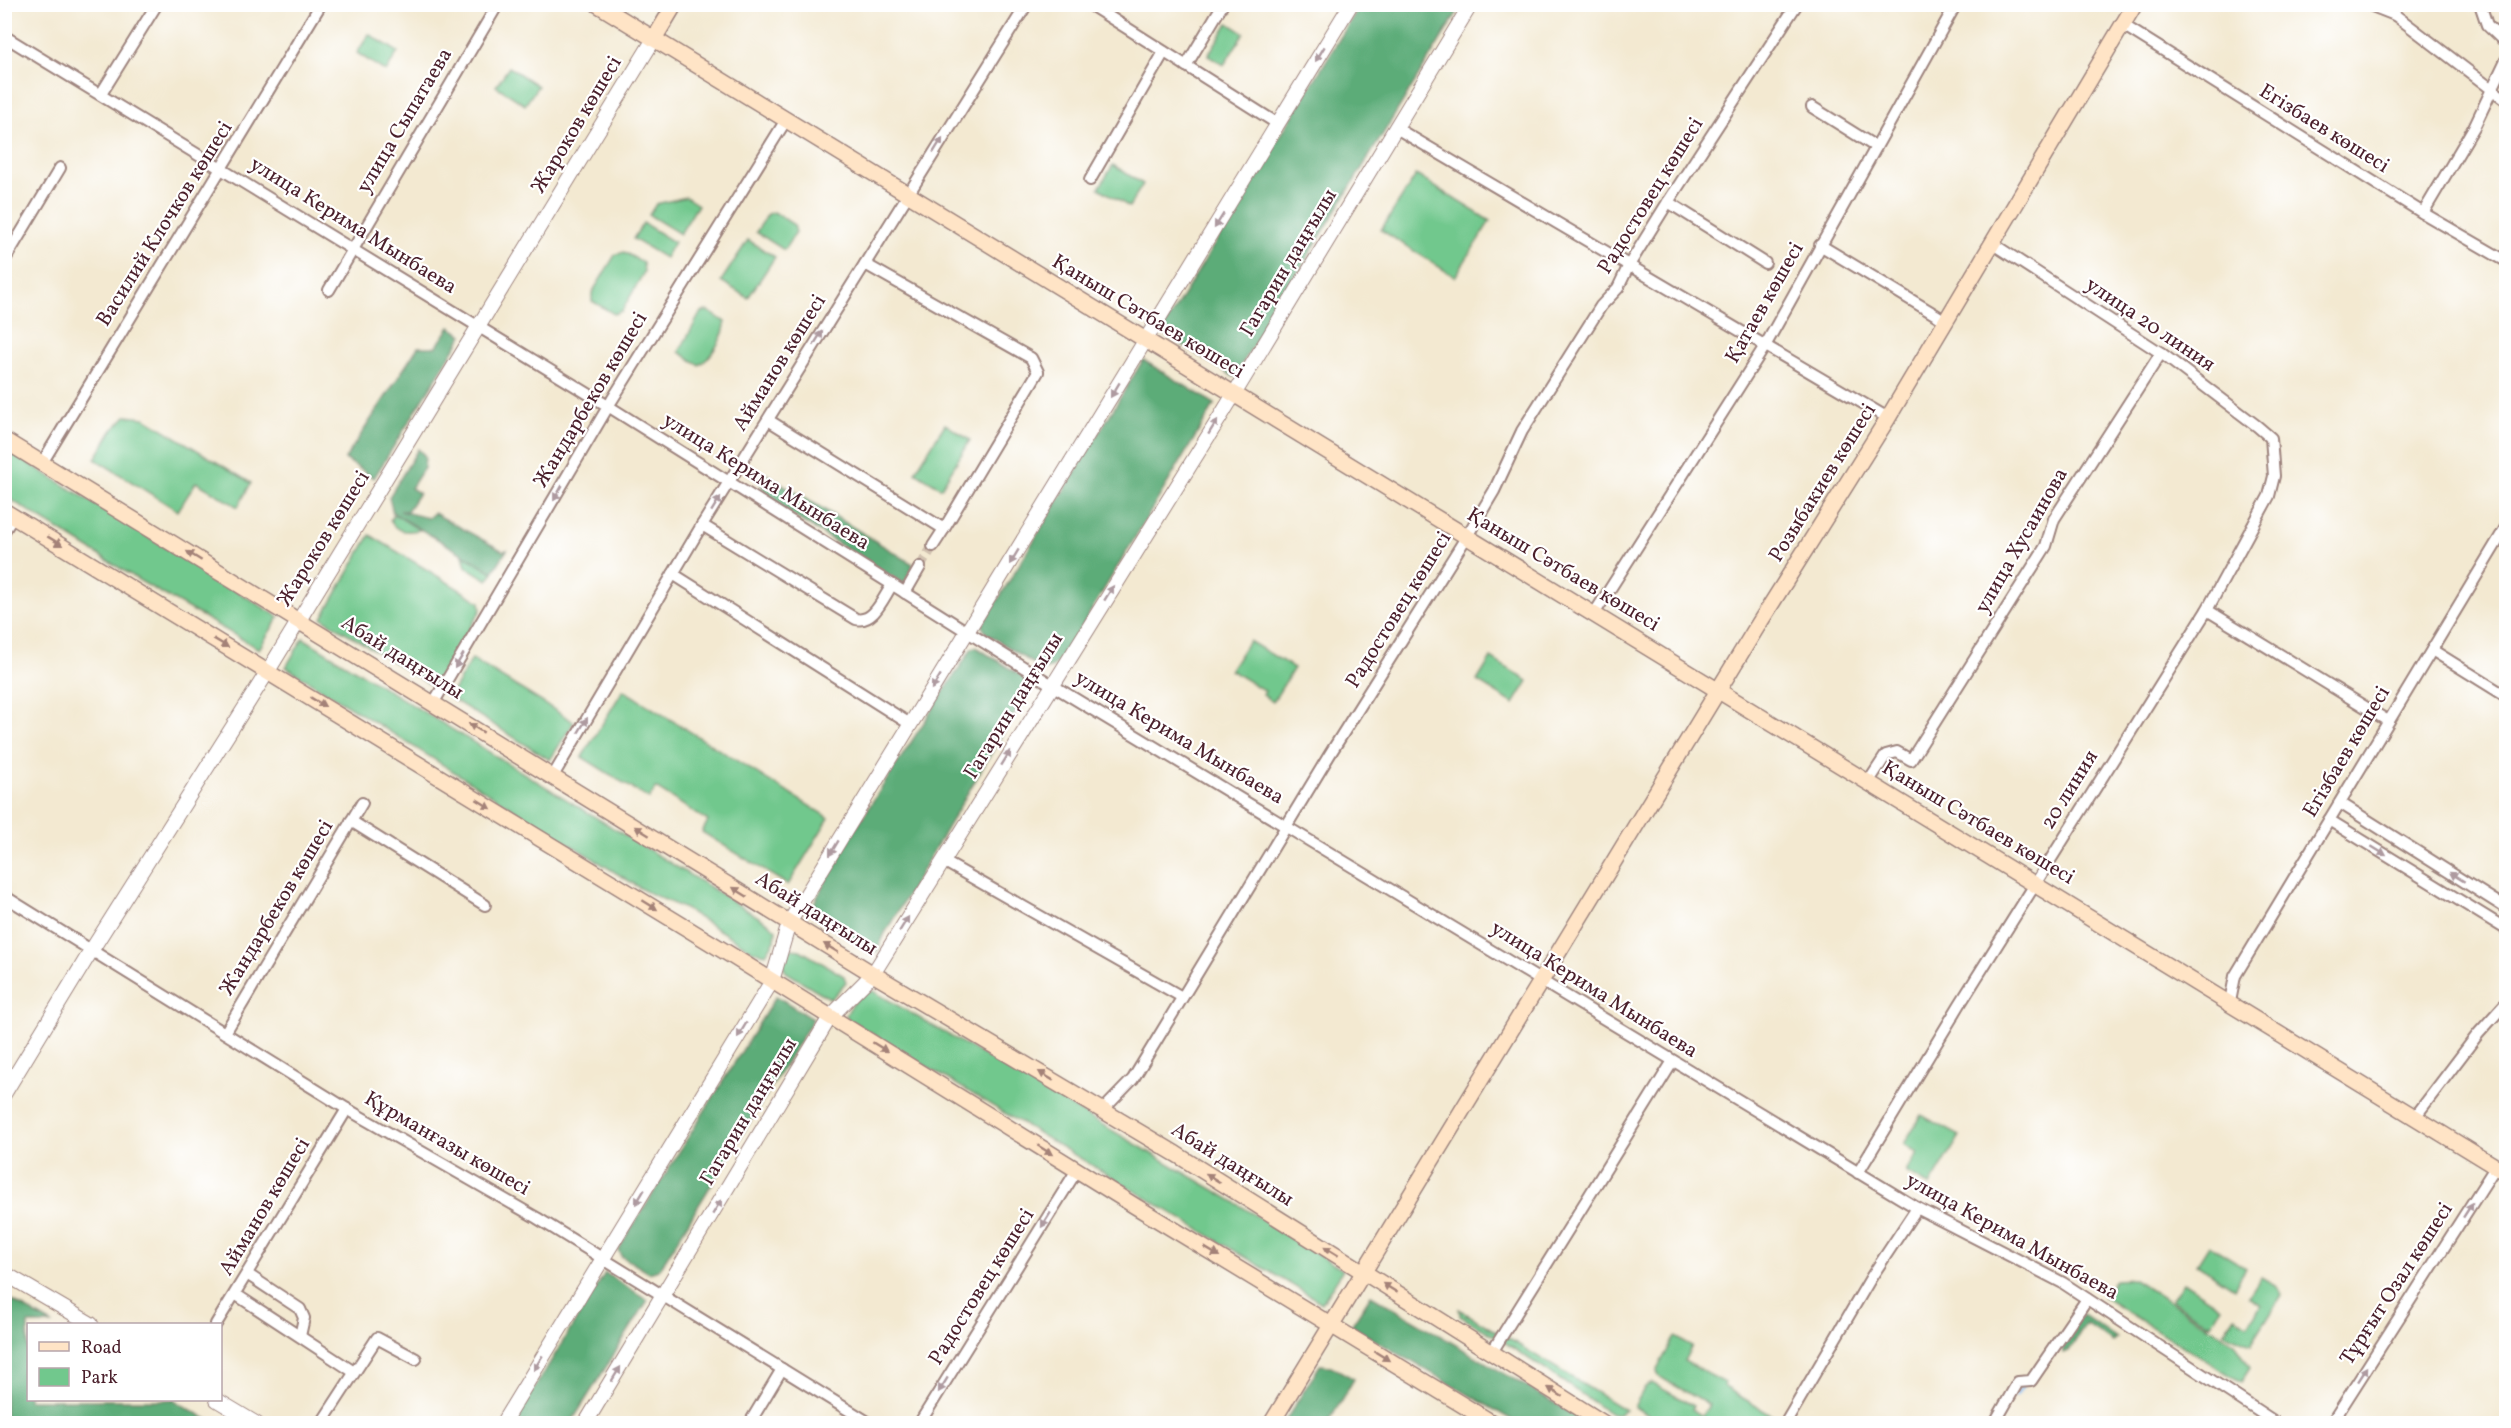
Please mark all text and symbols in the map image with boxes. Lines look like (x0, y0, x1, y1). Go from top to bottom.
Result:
street label: улица Сыпатаева (350, 43, 460, 199)
one-way arrow (1315, 46, 1326, 62)
street label: Жароков көшесі (525, 51, 629, 199)
street label: Егізбаев көшесі (2253, 77, 2395, 181)
street label: Радостовец көшесі (1591, 112, 1711, 280)
street label: Василий Клочков көшесі (90, 116, 240, 332)
one-way arrow (933, 137, 944, 153)
street label: улица Керима Мынбаева (244, 150, 462, 302)
street label: Гагарин даңғылы (1233, 183, 1345, 342)
one-way arrow (1213, 213, 1224, 229)
street label: Қатаев көшесі (1719, 237, 1811, 369)
street label: Қаныш Сәтбаев көшесі (1046, 248, 1250, 386)
street label: улица 20 линия (2079, 271, 2221, 379)
street label: Айманов көшесі (726, 289, 834, 437)
street label: Жандарбеков көшесі (527, 307, 655, 493)
one-way arrow (813, 330, 824, 346)
one-way arrow (1110, 382, 1120, 399)
street label: Розыбакиев көшесі (1762, 398, 1884, 568)
street label: улица Керима Мынбаева (657, 406, 875, 558)
one-way arrow (1207, 420, 1219, 436)
street label: улица Хусаинова (1968, 463, 2076, 619)
street label: Жароков көшесі (270, 465, 378, 613)
one-way arrow (553, 485, 563, 502)
one-way arrow (710, 496, 721, 512)
street label: Қаныш Сәтбаев көшесі (1461, 501, 1665, 639)
street label: Радостовец көшесі (1339, 526, 1459, 694)
one-way arrow (46, 536, 63, 547)
one-way arrow (1008, 549, 1019, 565)
one-way arrow (186, 551, 202, 562)
one-way arrow (1104, 585, 1115, 601)
street label: Абай даңғылы (335, 609, 469, 707)
street label: Гагарин даңғылы (957, 627, 1071, 785)
one-way arrow (213, 638, 230, 648)
one-way arrow (453, 653, 464, 669)
street label: улица Керима Мынбаева (1069, 664, 1289, 812)
one-way arrow (931, 674, 942, 690)
street label: Егізбаев көшесі (2296, 681, 2398, 823)
one-way arrow (309, 696, 326, 707)
one-way arrow (578, 717, 589, 733)
one-way arrow (468, 723, 484, 734)
street label: 20 линия (2034, 745, 2106, 835)
one-way arrow (1001, 750, 1012, 766)
street label: Қаныш Сәтбаев көшесі (1876, 754, 2080, 892)
one-way arrow (476, 798, 492, 809)
street label: Жандарбеков көшесі (213, 815, 341, 1001)
one-way arrow (634, 825, 650, 836)
one-way arrow (828, 840, 839, 856)
one-way arrow (2371, 845, 2387, 856)
street label: Абай даңғылы (749, 865, 883, 963)
one-way arrow (2449, 871, 2465, 882)
one-way arrow (732, 887, 749, 898)
one-way arrow (642, 900, 658, 911)
street label: улица Керима Мынбаева (1485, 914, 1703, 1066)
one-way arrow (898, 916, 909, 932)
one-way arrow (823, 943, 839, 954)
one-way arrow (736, 1022, 747, 1038)
street label: Гагарин даңғылы (693, 1032, 805, 1191)
one-way arrow (872, 1042, 888, 1053)
one-way arrow (1038, 1071, 1054, 1082)
street label: Құрманғазы көшесі (359, 1085, 535, 1203)
street label: Абай даңғылы (1165, 1116, 1299, 1214)
street label: Айманов көшесі (212, 1133, 318, 1281)
one-way arrow (1037, 1145, 1053, 1156)
street label: улица Керима Мынбаева (1900, 1166, 2124, 1308)
one-way arrow (1205, 1172, 1221, 1183)
one-way arrow (634, 1189, 645, 1205)
street label: Тұрғыт Озал көшесі (2333, 1197, 2461, 1371)
one-way arrow (711, 1199, 722, 1215)
one-way arrow (2463, 1202, 2474, 1218)
street label: Радостовец көшесі (922, 1203, 1042, 1371)
one-way arrow (1041, 1212, 1052, 1228)
one-way arrow (1323, 1246, 1339, 1257)
one-way arrow (1204, 1247, 1220, 1258)
one-way arrow (1383, 1282, 1399, 1294)
legend (27, 1323, 222, 1401)
text: Road (81, 1336, 122, 1361)
one-way arrow (1374, 1350, 1390, 1361)
one-way arrow (533, 1355, 544, 1371)
text: Park (81, 1366, 118, 1391)
one-way arrow (610, 1366, 621, 1382)
one-way arrow (2357, 1366, 2368, 1382)
one-way arrow (937, 1377, 948, 1393)
one-way arrow (1547, 1387, 1563, 1398)

